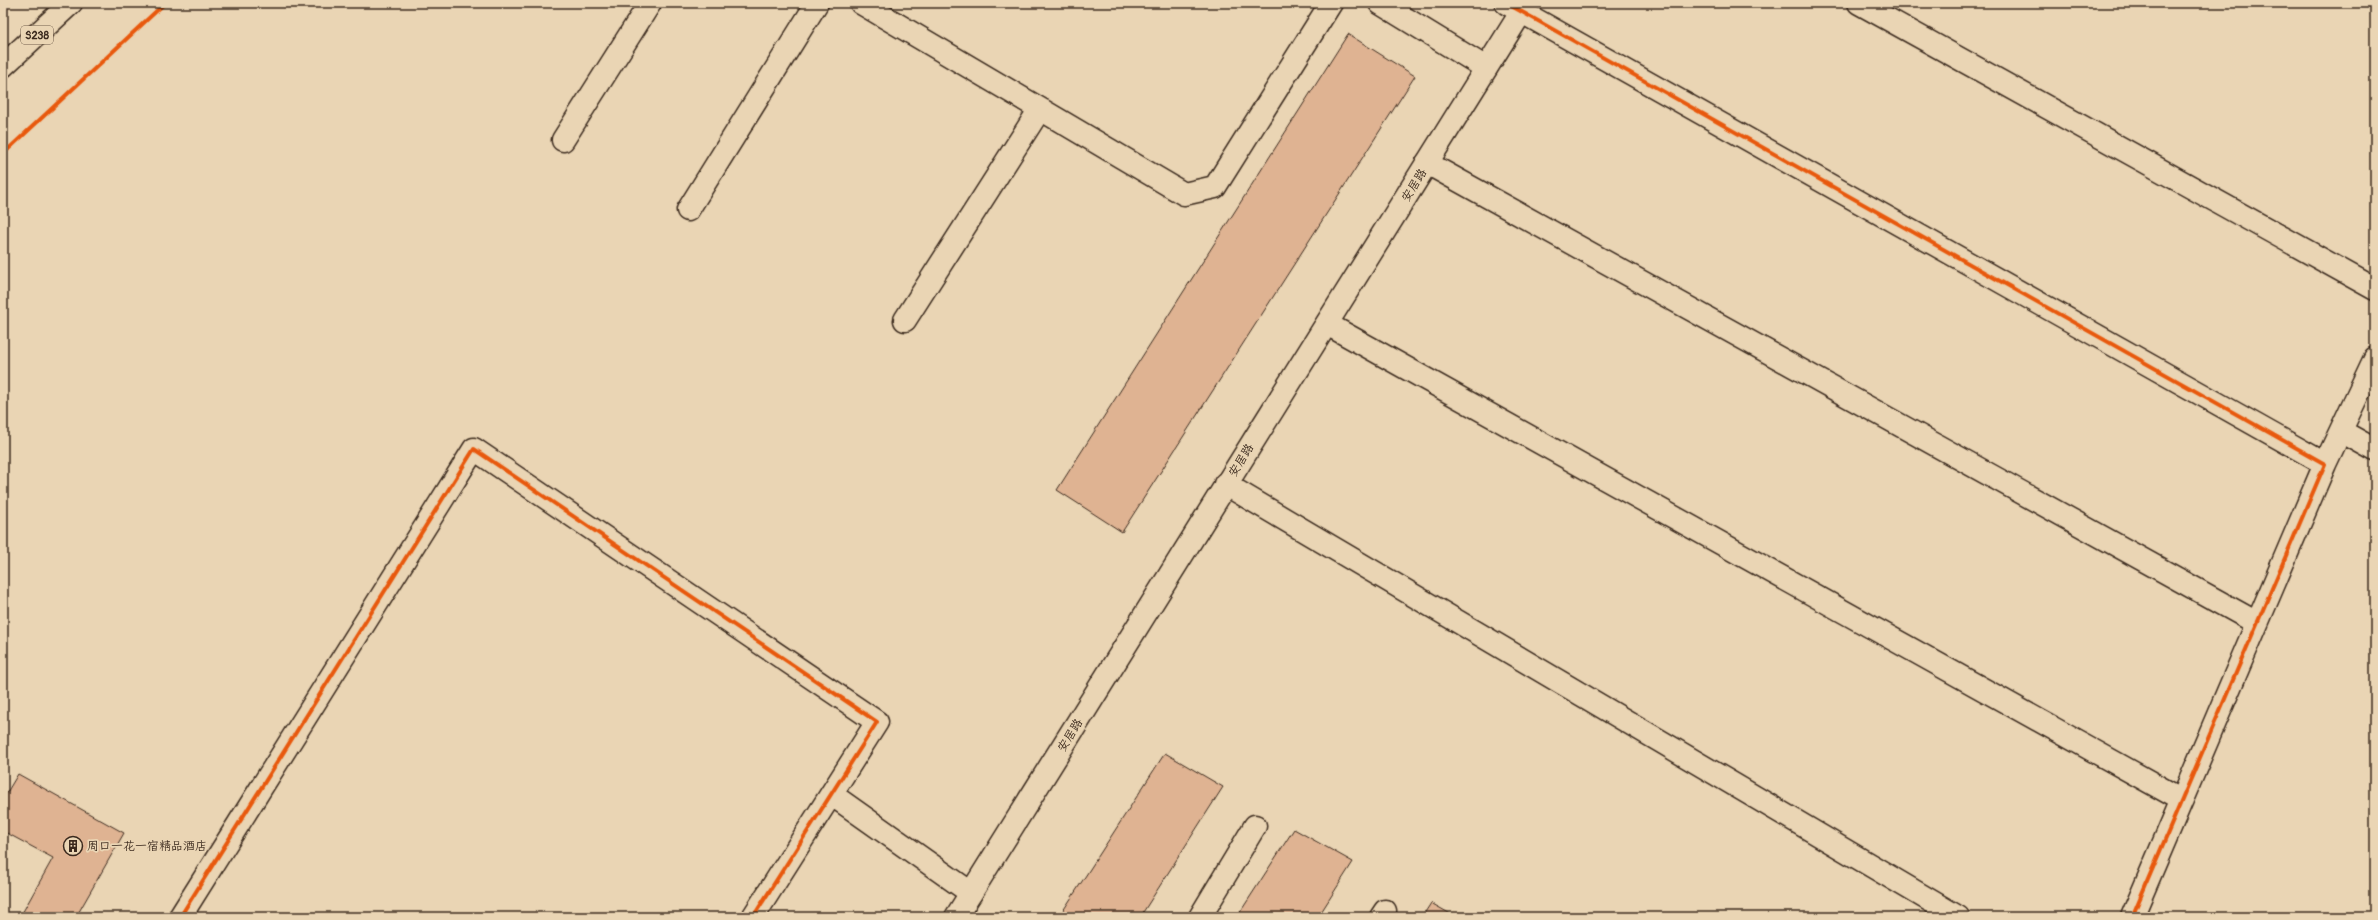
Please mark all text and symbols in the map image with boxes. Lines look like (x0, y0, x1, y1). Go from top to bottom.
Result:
road number: S238 (21, 26, 53, 44)
street label: 安居路 (1399, 166, 1430, 205)
street label: 安居路 (1226, 441, 1257, 480)
street label: 安居路 (1055, 716, 1086, 755)
building icon: 周口一花一宿精品酒店 (62, 835, 84, 857)
place label: 周口一花一宿精品酒店 (87, 839, 207, 854)

